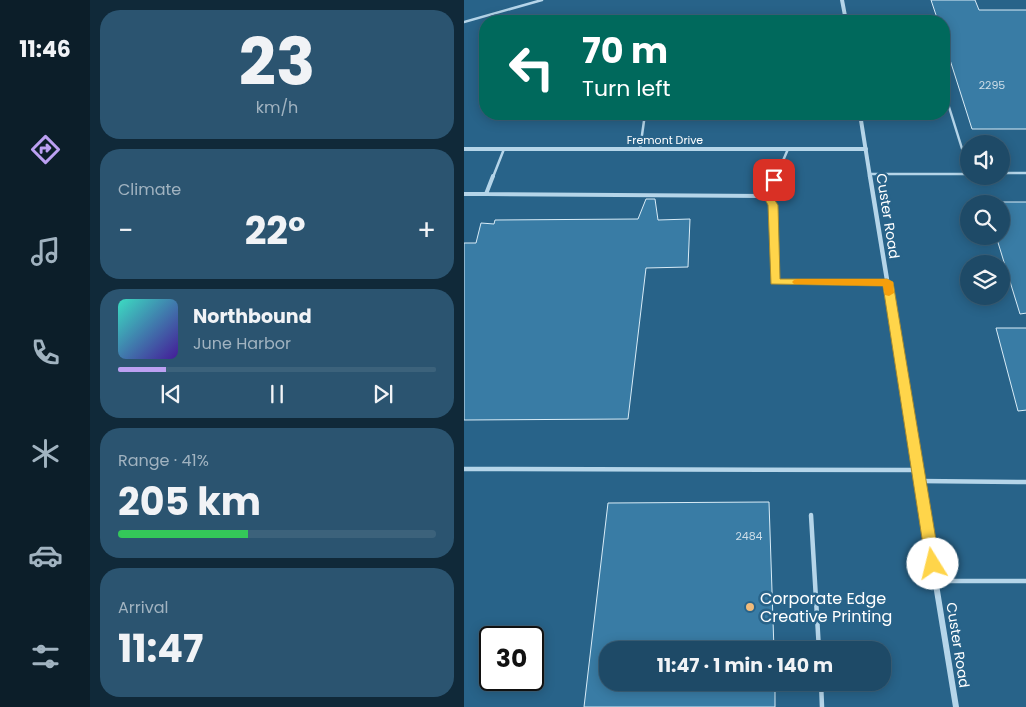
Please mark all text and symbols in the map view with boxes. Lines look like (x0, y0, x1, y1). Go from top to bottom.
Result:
text: 23 (239, 17, 315, 108)
text: 70 m (582, 26, 668, 75)
text: 11:46 (19, 34, 71, 65)
icon: left (499, 35, 564, 100)
text: Turn left (582, 73, 670, 104)
house number: 2295 (979, 77, 1005, 93)
text: km/h (256, 96, 298, 119)
icon: directions (28, 132, 63, 167)
street label: Fremont Drive (627, 132, 703, 148)
map controls (960, 135, 1010, 305)
button: sound (960, 135, 1010, 185)
pin (753, 159, 795, 201)
icon: arrive (760, 166, 788, 194)
street label: Custer Road (871, 172, 905, 260)
text: Climate (118, 178, 181, 201)
button: search (960, 195, 1010, 245)
text: 22° (245, 204, 306, 257)
text: − (118, 211, 133, 250)
text: + (417, 211, 436, 250)
icon: music (28, 234, 63, 269)
button: layers (960, 255, 1010, 305)
text: Northbound (193, 303, 312, 330)
text: June Harbor (193, 332, 291, 355)
icon: phone (28, 335, 63, 370)
icon: previous (157, 380, 185, 408)
icon: pause (263, 380, 291, 408)
icon: next (369, 380, 397, 408)
icon: climate (28, 436, 63, 471)
text: Range · 41% (118, 449, 209, 472)
text: 205 km (118, 475, 261, 528)
house number: 2484 (735, 528, 763, 544)
position arrow (906, 537, 958, 589)
icon: car (28, 538, 63, 573)
place label: Corporate Edge Creative Printing (760, 587, 892, 628)
text: Arrival (118, 596, 168, 619)
marker: Corporate Edge Creative Printing (744, 601, 756, 613)
street label: Custer Road (941, 601, 975, 689)
text: 11:47 (118, 622, 203, 675)
speed limit sign: 30 (479, 626, 544, 691)
icon: filters (28, 639, 63, 674)
text: 11:47 · 1 min · 140 m (657, 652, 833, 679)

